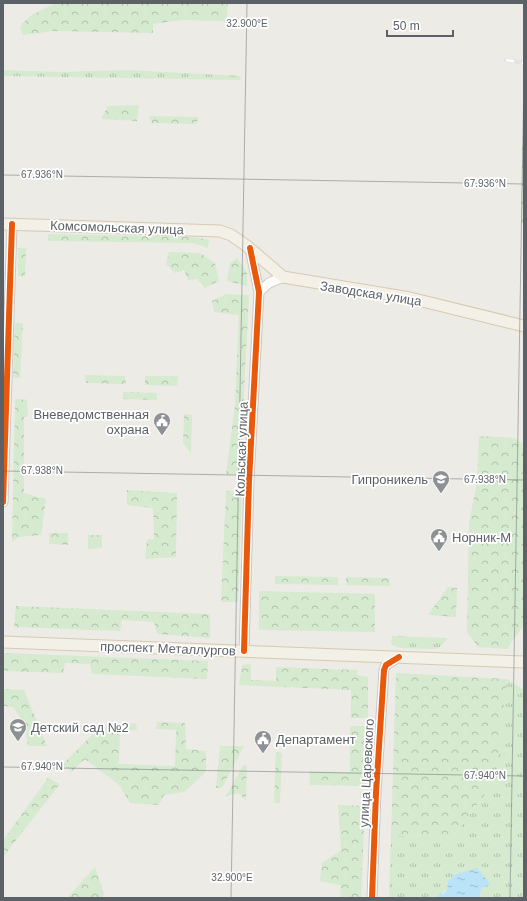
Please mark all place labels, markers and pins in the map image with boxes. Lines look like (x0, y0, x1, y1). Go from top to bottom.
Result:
place label: Вневедомственная охрана (33, 407, 150, 437)
public building icon: Вневедомственная охрана (152, 411, 172, 436)
school or university icon: Гипроникель (431, 469, 451, 494)
place label: Гипроникель (351, 472, 428, 487)
public building icon: Норник-М (429, 527, 449, 552)
place label: Норник-М (452, 530, 511, 545)
school or university icon: Детский сад №2 (8, 717, 28, 742)
place label: Детский сад №2 (31, 720, 129, 735)
public building icon: Департамент (253, 729, 273, 754)
place label: Департамент (276, 732, 356, 747)

